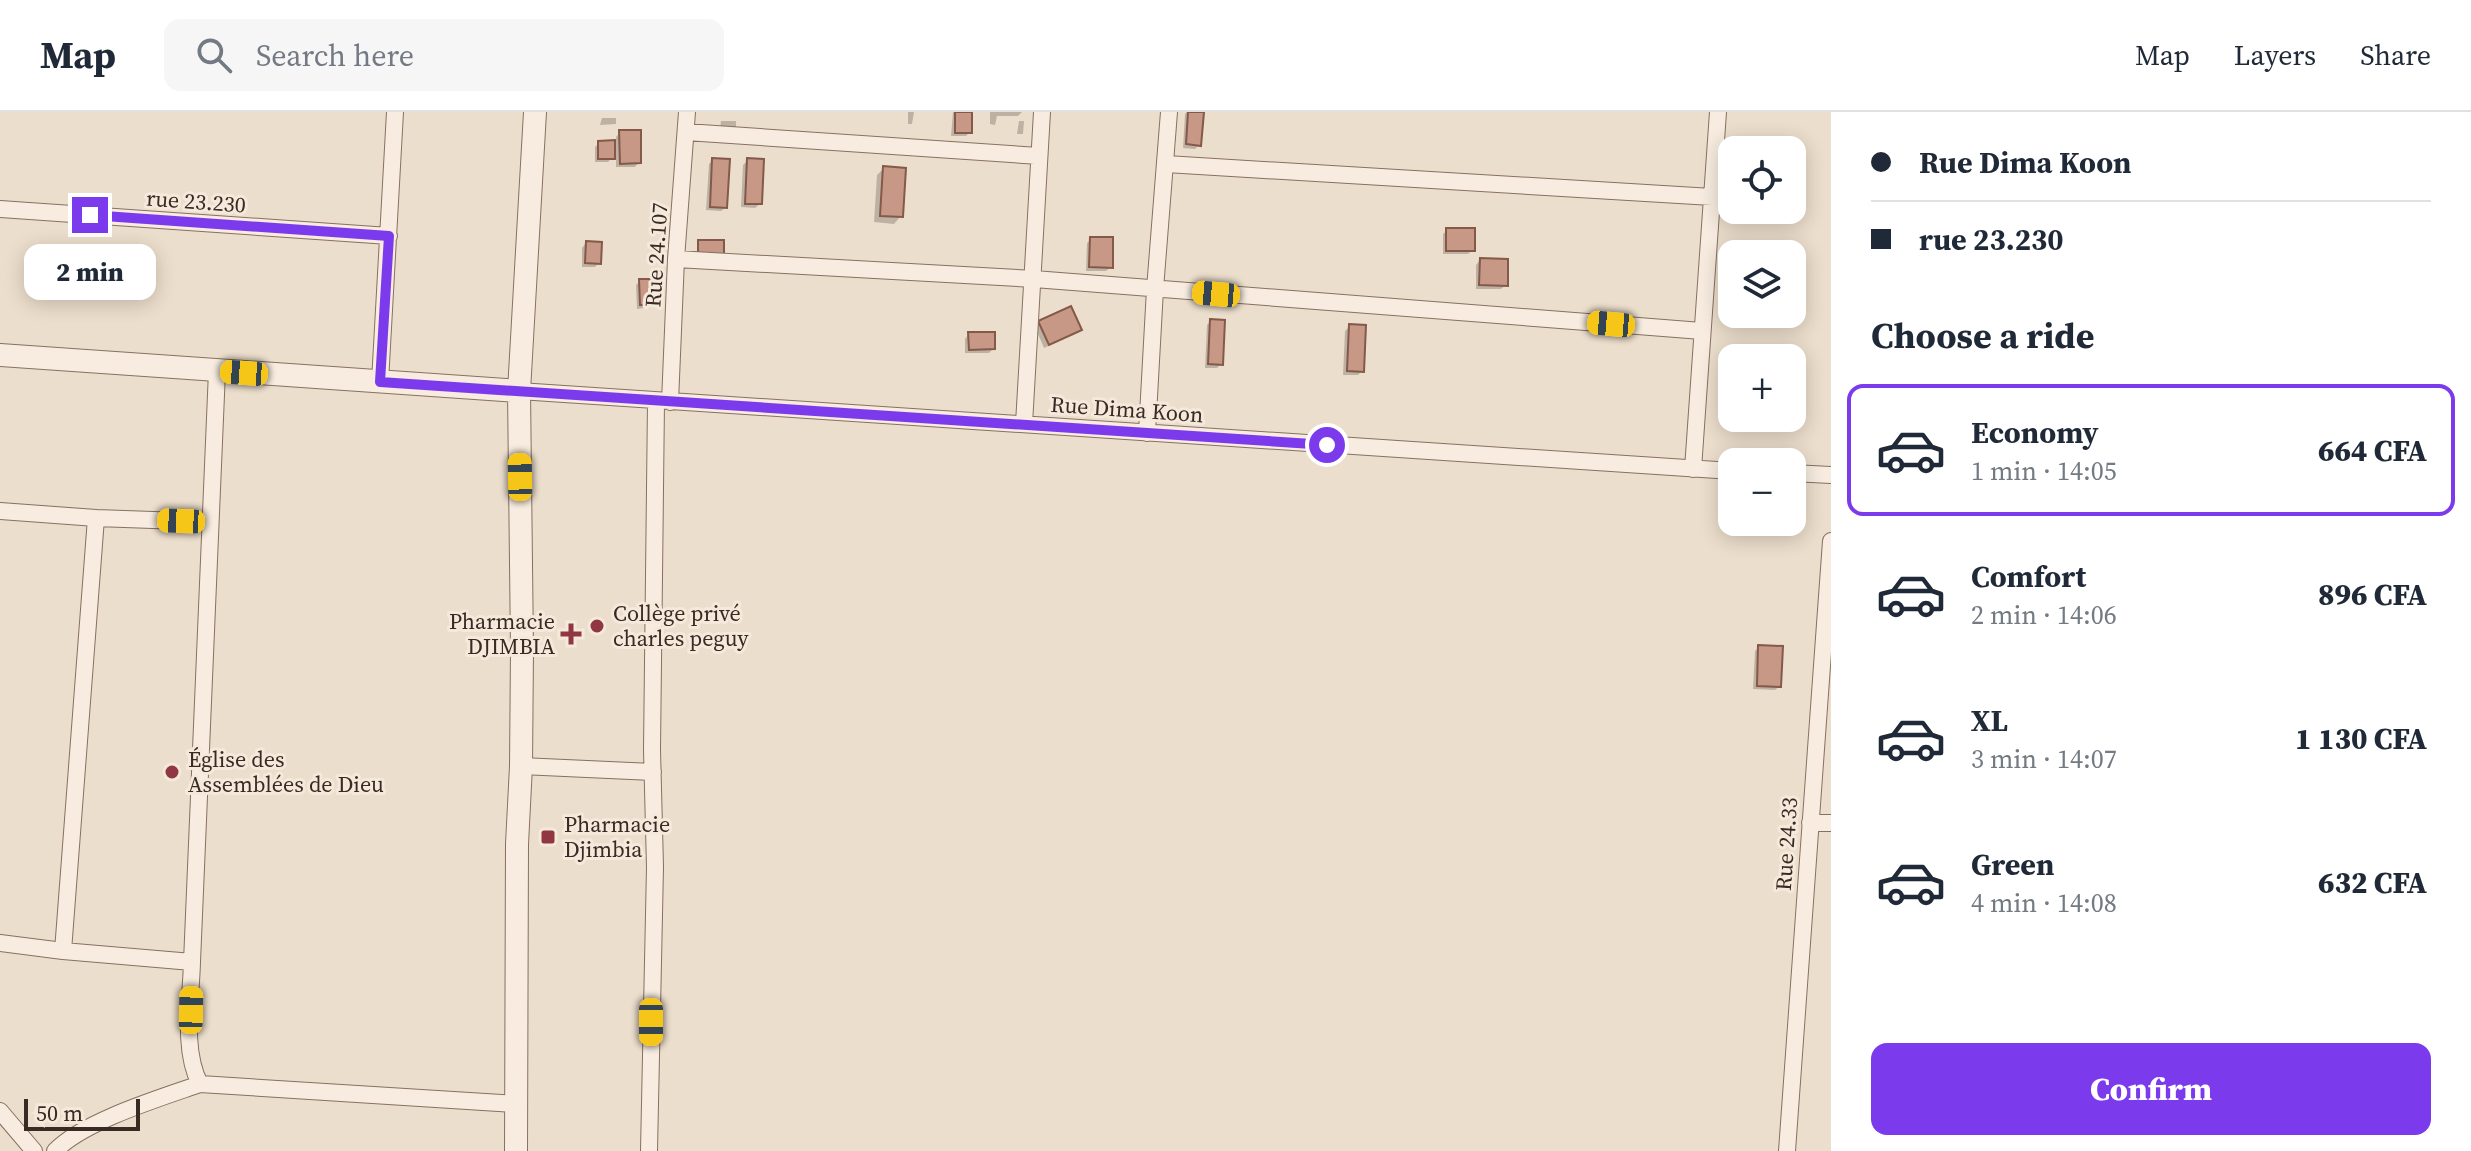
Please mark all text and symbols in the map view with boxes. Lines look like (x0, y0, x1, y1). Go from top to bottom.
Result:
search box (164, 19, 724, 91)
text: Map (40, 29, 116, 81)
icon: search (192, 33, 236, 77)
text: Search here (256, 35, 414, 76)
text: Map (2135, 36, 2190, 74)
text: Layers (2234, 36, 2316, 74)
text: Share (2360, 36, 2431, 74)
map controls (1718, 136, 1806, 536)
button: locate (1718, 136, 1806, 224)
text: Rue Dima Koon (1919, 142, 2132, 183)
street label: rue 23.230 (145, 183, 247, 219)
route end (72, 197, 108, 233)
street label: Rue 24.107 (637, 202, 675, 308)
text: rue 23.230 (1919, 219, 2063, 260)
button: layers (1718, 240, 1806, 328)
callout: 2 min (24, 243, 156, 299)
text: 2 min (56, 254, 124, 290)
car (1191, 280, 1241, 308)
car (1586, 310, 1636, 338)
text: Choose a ride (1871, 311, 2094, 360)
button: + (1718, 344, 1806, 432)
car (219, 359, 269, 387)
street label: Rue Dima Koon (1050, 389, 1204, 429)
text: Economy (1971, 412, 2099, 453)
icon: car (1875, 414, 1947, 486)
route start (1309, 427, 1345, 463)
text: 664 CFA (2318, 430, 2427, 471)
button: − (1718, 448, 1806, 536)
car (508, 453, 532, 501)
text: 1 min · 14:05 (1971, 453, 2117, 489)
car (157, 508, 205, 534)
text: Comfort (1971, 556, 2086, 597)
icon: car (1875, 558, 1947, 630)
text: 896 CFA (2318, 574, 2427, 615)
text: 2 min · 14:06 (1971, 597, 2117, 633)
place label: Collège privé charles peguy (613, 598, 749, 653)
place label: Pharmacie DJIMBIA (449, 606, 555, 661)
marker: Collège privé charles peguy (588, 617, 606, 635)
marker: Pharmacie DJIMBIA (562, 625, 580, 643)
text: XL (1971, 700, 2008, 741)
icon: car (1875, 702, 1947, 774)
text: 1 130 CFA (2295, 718, 2427, 759)
text: 3 min · 14:07 (1971, 741, 2117, 777)
place label: Église des Assemblées de Dieu (188, 744, 384, 799)
marker: Église des Assemblées de Dieu (163, 763, 181, 781)
street label: Rue 24.33 (1768, 796, 1804, 892)
place label: Pharmacie Djimbia (564, 809, 670, 864)
marker: Pharmacie Djimbia (539, 828, 557, 846)
text: Green (1971, 844, 2054, 885)
icon: car (1875, 846, 1947, 918)
text: 632 CFA (2318, 862, 2427, 903)
text: 4 min · 14:08 (1971, 885, 2117, 921)
car (179, 986, 203, 1034)
car (639, 998, 663, 1046)
button: Confirm (1871, 1043, 2431, 1135)
scale bar (24, 1095, 140, 1131)
text: 50 m (36, 1098, 83, 1128)

